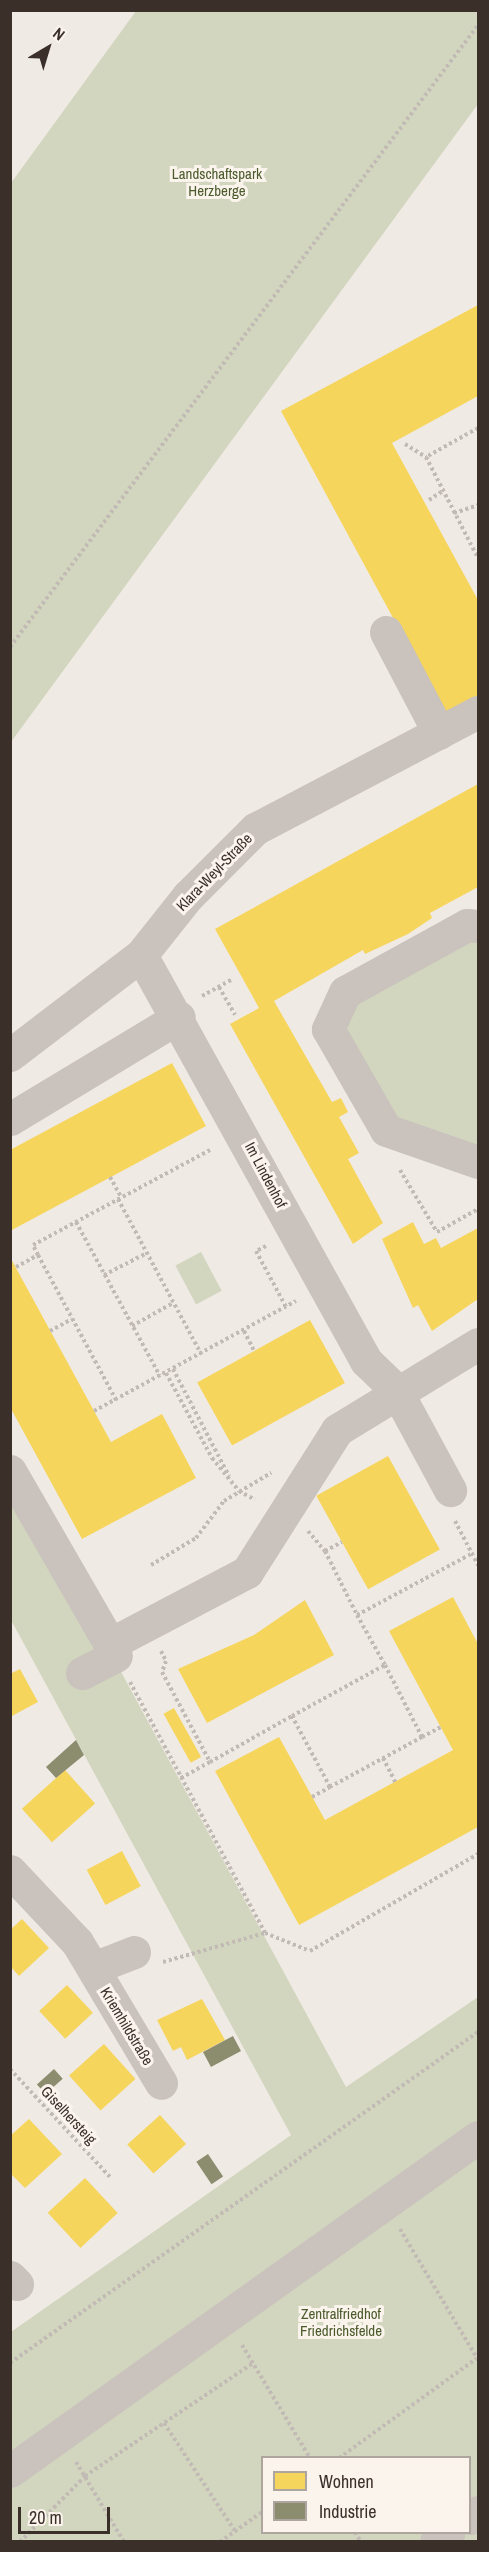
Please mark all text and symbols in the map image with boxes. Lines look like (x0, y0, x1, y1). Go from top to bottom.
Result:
north arrow (18, 18, 78, 78)
text: N (49, 22, 70, 45)
park label: Landschaftspark Herzberge (172, 164, 262, 199)
street label: Klara-Weyl-Straße (172, 829, 256, 915)
street label: Im Lindenhof (241, 1139, 291, 1211)
street label: Kriemhildstraße (97, 1984, 157, 2068)
street label: Giselhersteig (37, 2082, 101, 2148)
park label: Zentralfriedhof Friedrichsfelde (300, 2304, 382, 2339)
legend (261, 2456, 471, 2534)
text: Wohnen (319, 2469, 374, 2494)
scale bar (21, 2495, 112, 2533)
text: Industrie (319, 2499, 376, 2524)
text: 20 m (29, 2505, 62, 2530)

